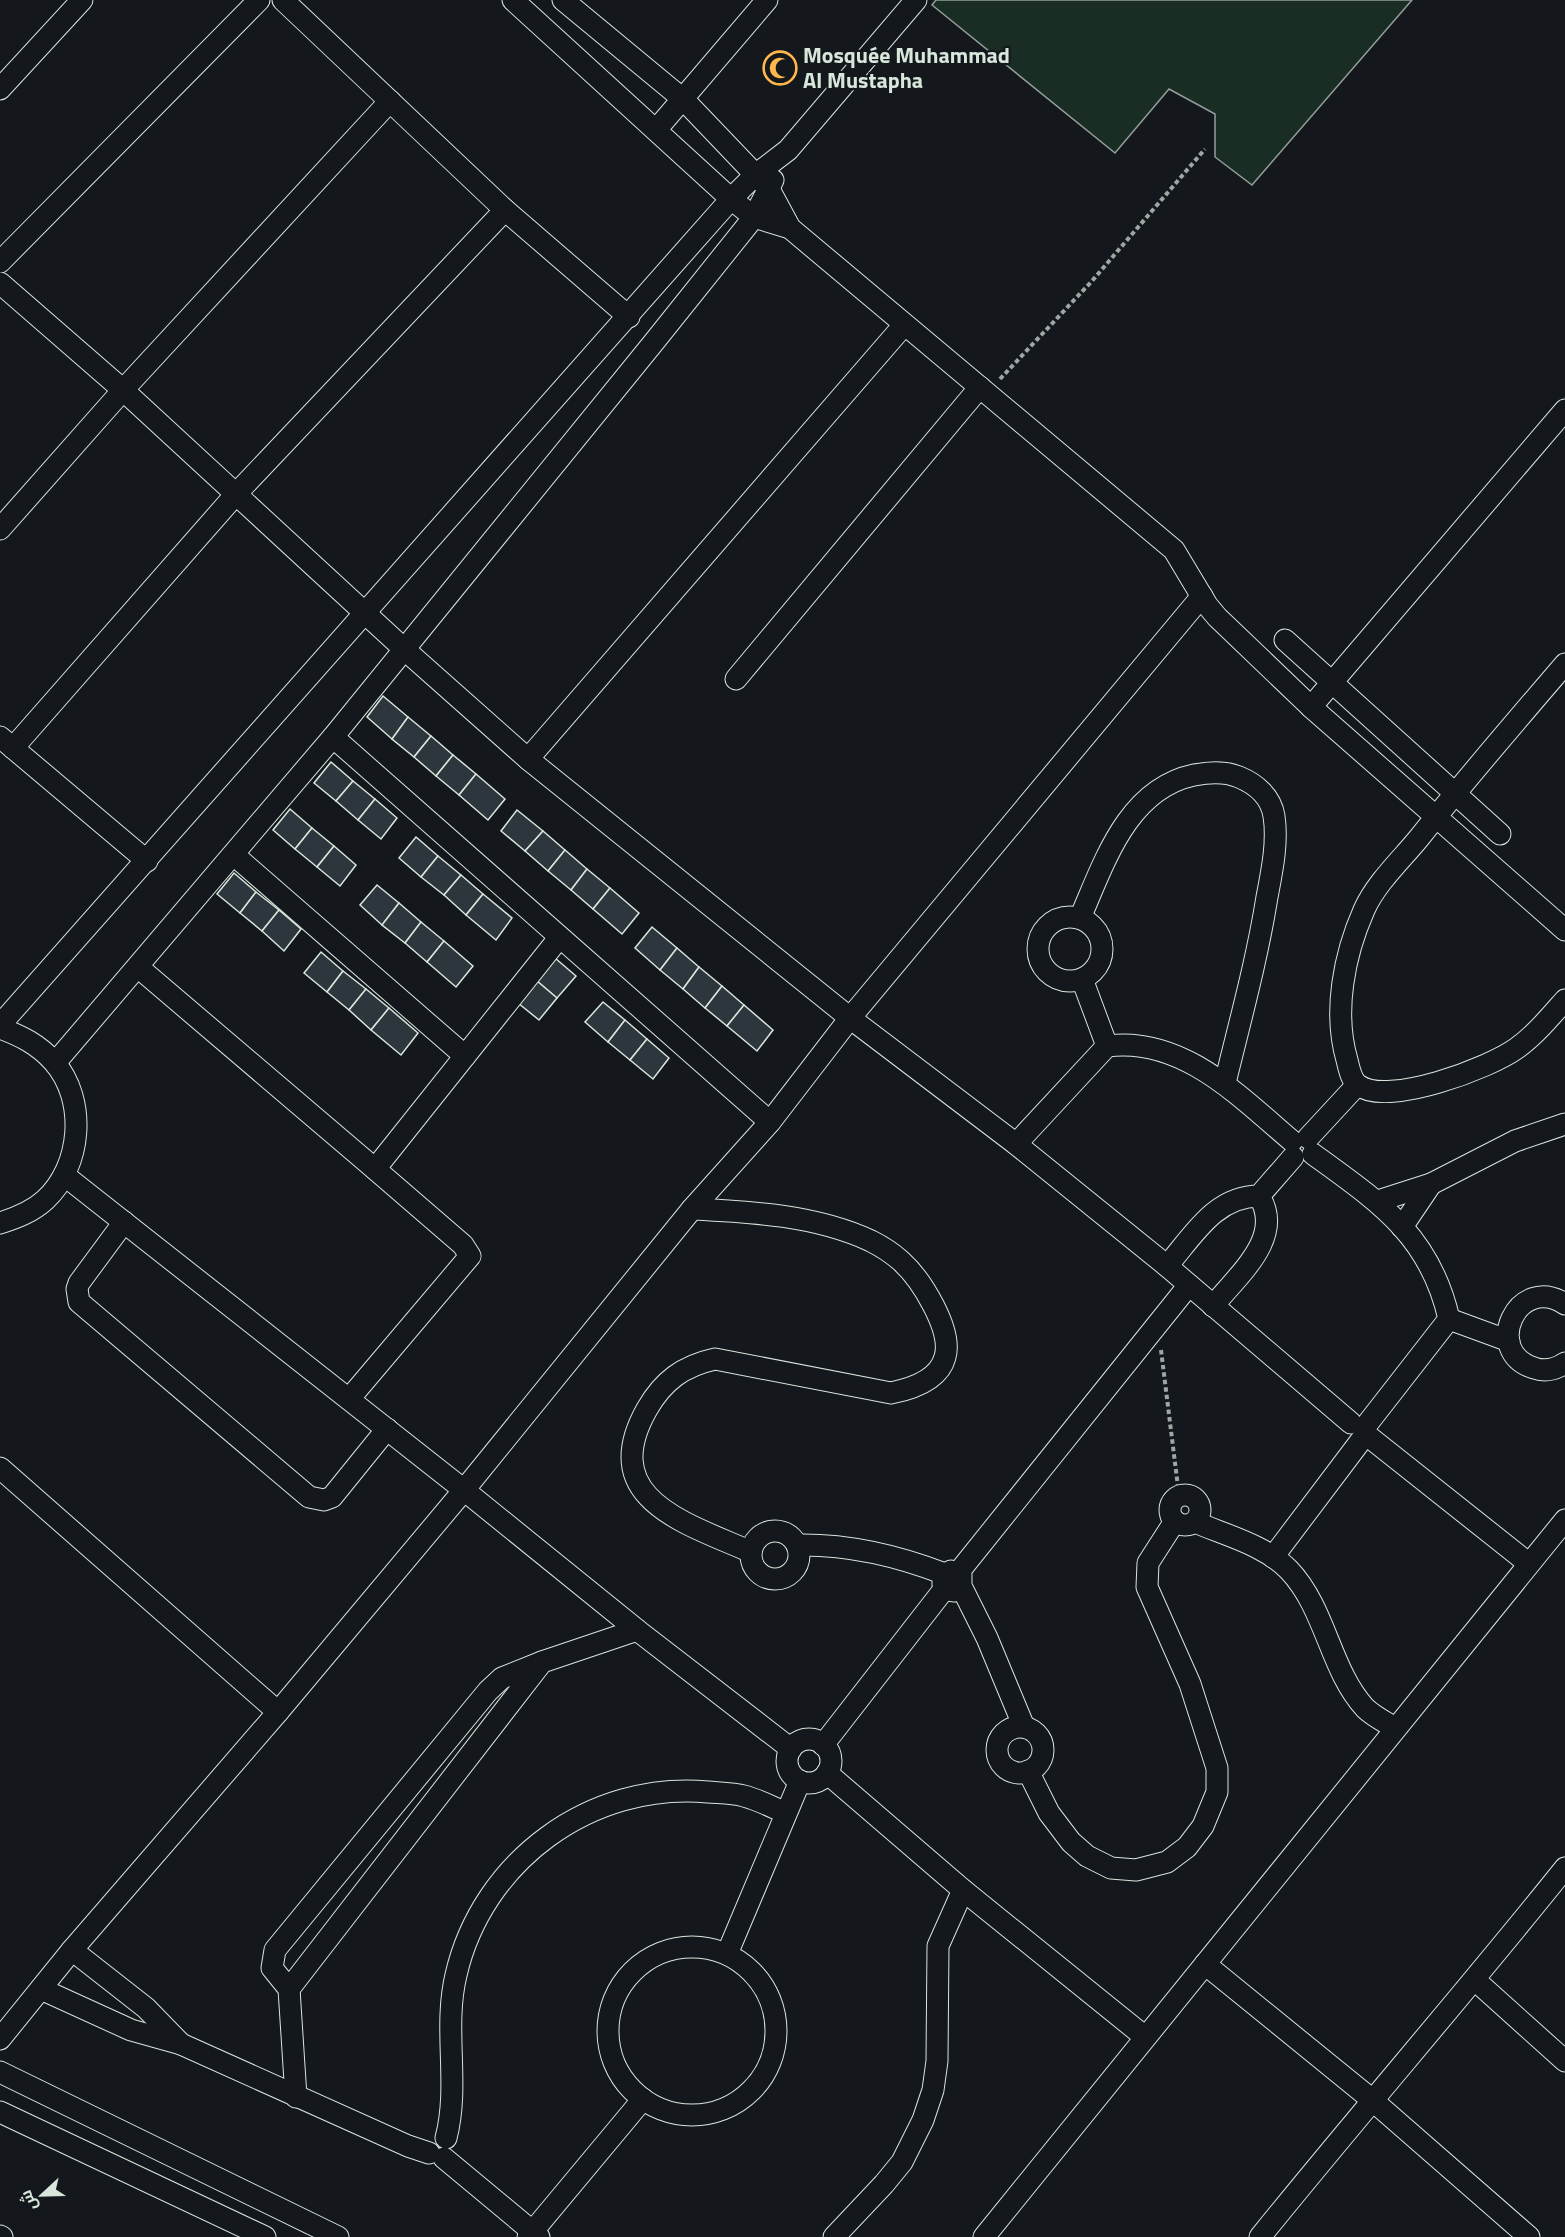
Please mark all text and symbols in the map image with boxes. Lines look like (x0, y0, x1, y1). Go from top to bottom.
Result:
place label: Mosquée Muhammad Al Mustapha (803, 38, 1010, 97)
mosque icon: Mosquée Muhammad Al Mustapha (762, 50, 798, 86)
north arrow (12, 2165, 72, 2225)
text: ش (13, 2187, 43, 2215)

